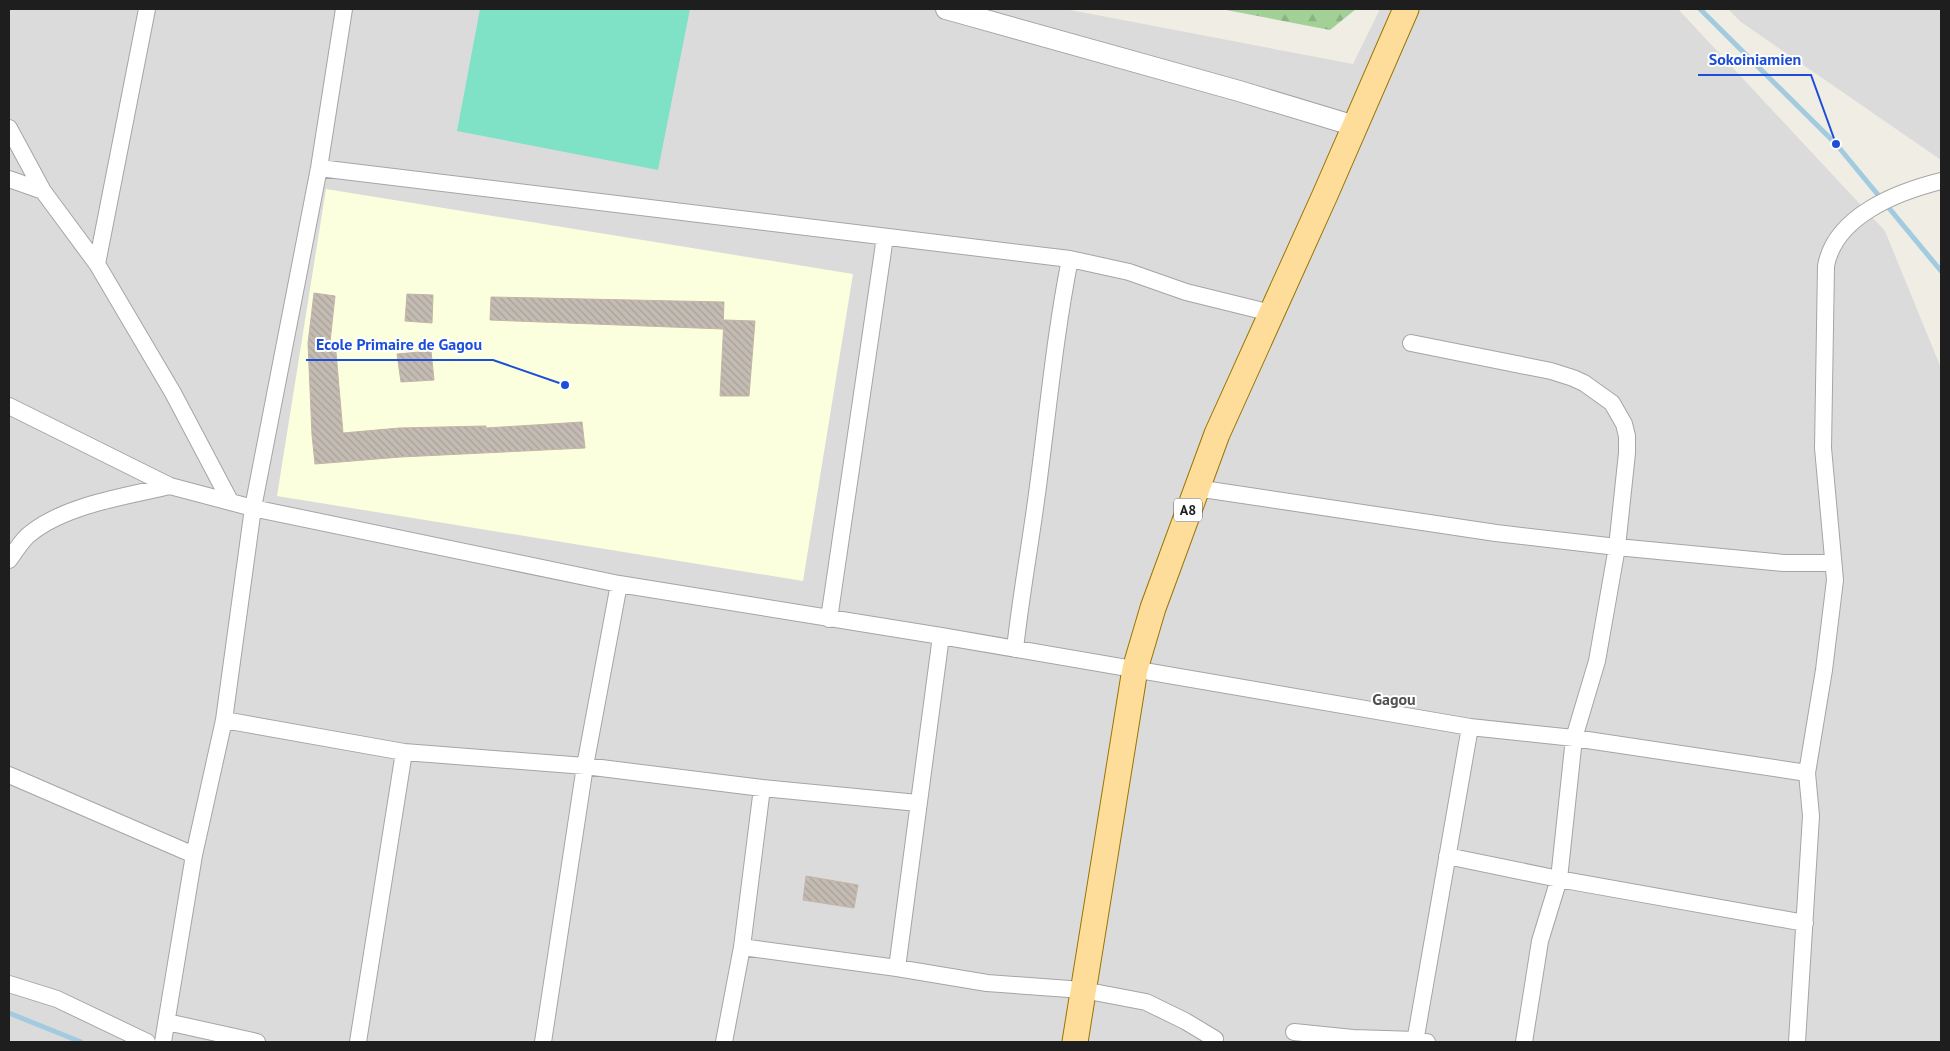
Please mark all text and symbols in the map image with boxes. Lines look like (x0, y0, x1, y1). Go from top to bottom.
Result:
callout: Sokoiniamien (1698, 44, 1811, 75)
text: Sokoiniamien (1709, 49, 1801, 69)
callout: Ecole Primaire de Gagou (306, 329, 493, 360)
text: Ecole Primaire de Gagou (316, 334, 482, 354)
road number: A8 (1174, 498, 1202, 522)
district label: Gagou (1372, 689, 1416, 709)

